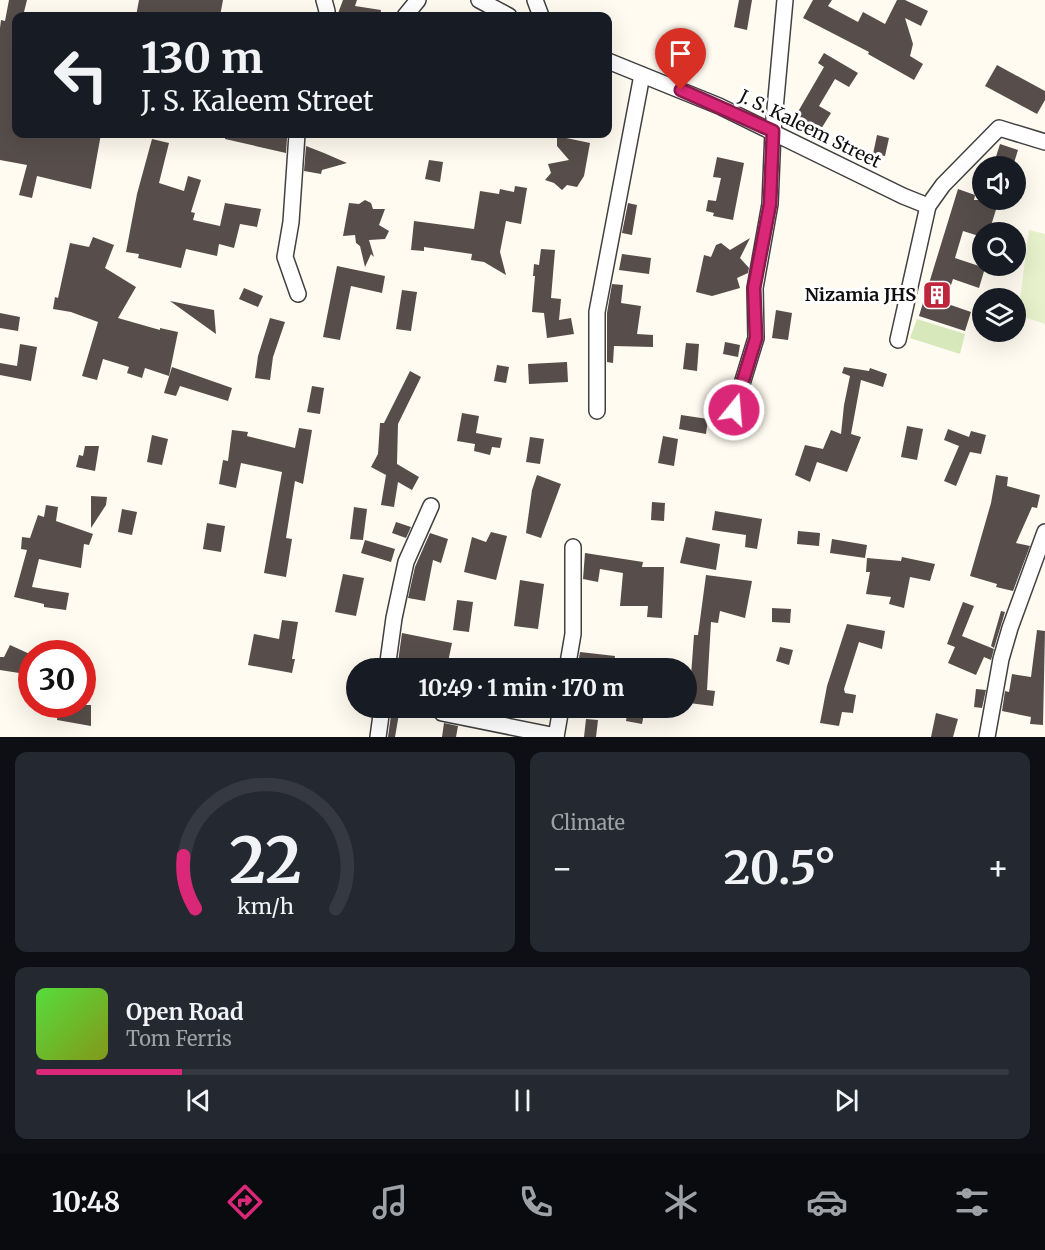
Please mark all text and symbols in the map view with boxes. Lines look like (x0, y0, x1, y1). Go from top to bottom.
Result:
pin (655, 28, 706, 90)
text: 130 m (141, 32, 263, 84)
icon: left (42, 36, 120, 114)
icon: arrive (664, 37, 697, 70)
text: J. S. Kaleem Street (141, 84, 373, 118)
street label: J. S. Kaleem Street (735, 84, 885, 173)
map controls (972, 156, 1026, 342)
button: sound (972, 156, 1026, 210)
button: search (972, 222, 1026, 276)
building icon: Nizamia JHS (921, 279, 953, 311)
place label: Nizamia JHS (805, 283, 916, 306)
button: layers (972, 288, 1026, 342)
position arrow (702, 378, 766, 442)
speed limit sign: 30 (18, 640, 96, 718)
text: 10:49 · 1 min · 170 m (419, 674, 624, 702)
text: Climate (551, 810, 625, 835)
text: 22 (229, 822, 301, 900)
text: 20.5° (724, 840, 836, 896)
text: − (551, 848, 573, 889)
text: + (987, 848, 1009, 889)
text: km/h (237, 893, 293, 920)
text: Open Road (126, 998, 244, 1026)
text: Tom Ferris (126, 1026, 232, 1051)
icon: previous (182, 1084, 215, 1117)
icon: pause (506, 1084, 539, 1117)
icon: next (830, 1084, 863, 1117)
icon: directions (224, 1181, 266, 1223)
icon: music (369, 1181, 411, 1223)
icon: phone (515, 1181, 557, 1223)
icon: climate (660, 1181, 702, 1223)
icon: car (806, 1181, 848, 1223)
icon: filters (951, 1181, 993, 1223)
text: 10:48 (52, 1185, 120, 1219)

